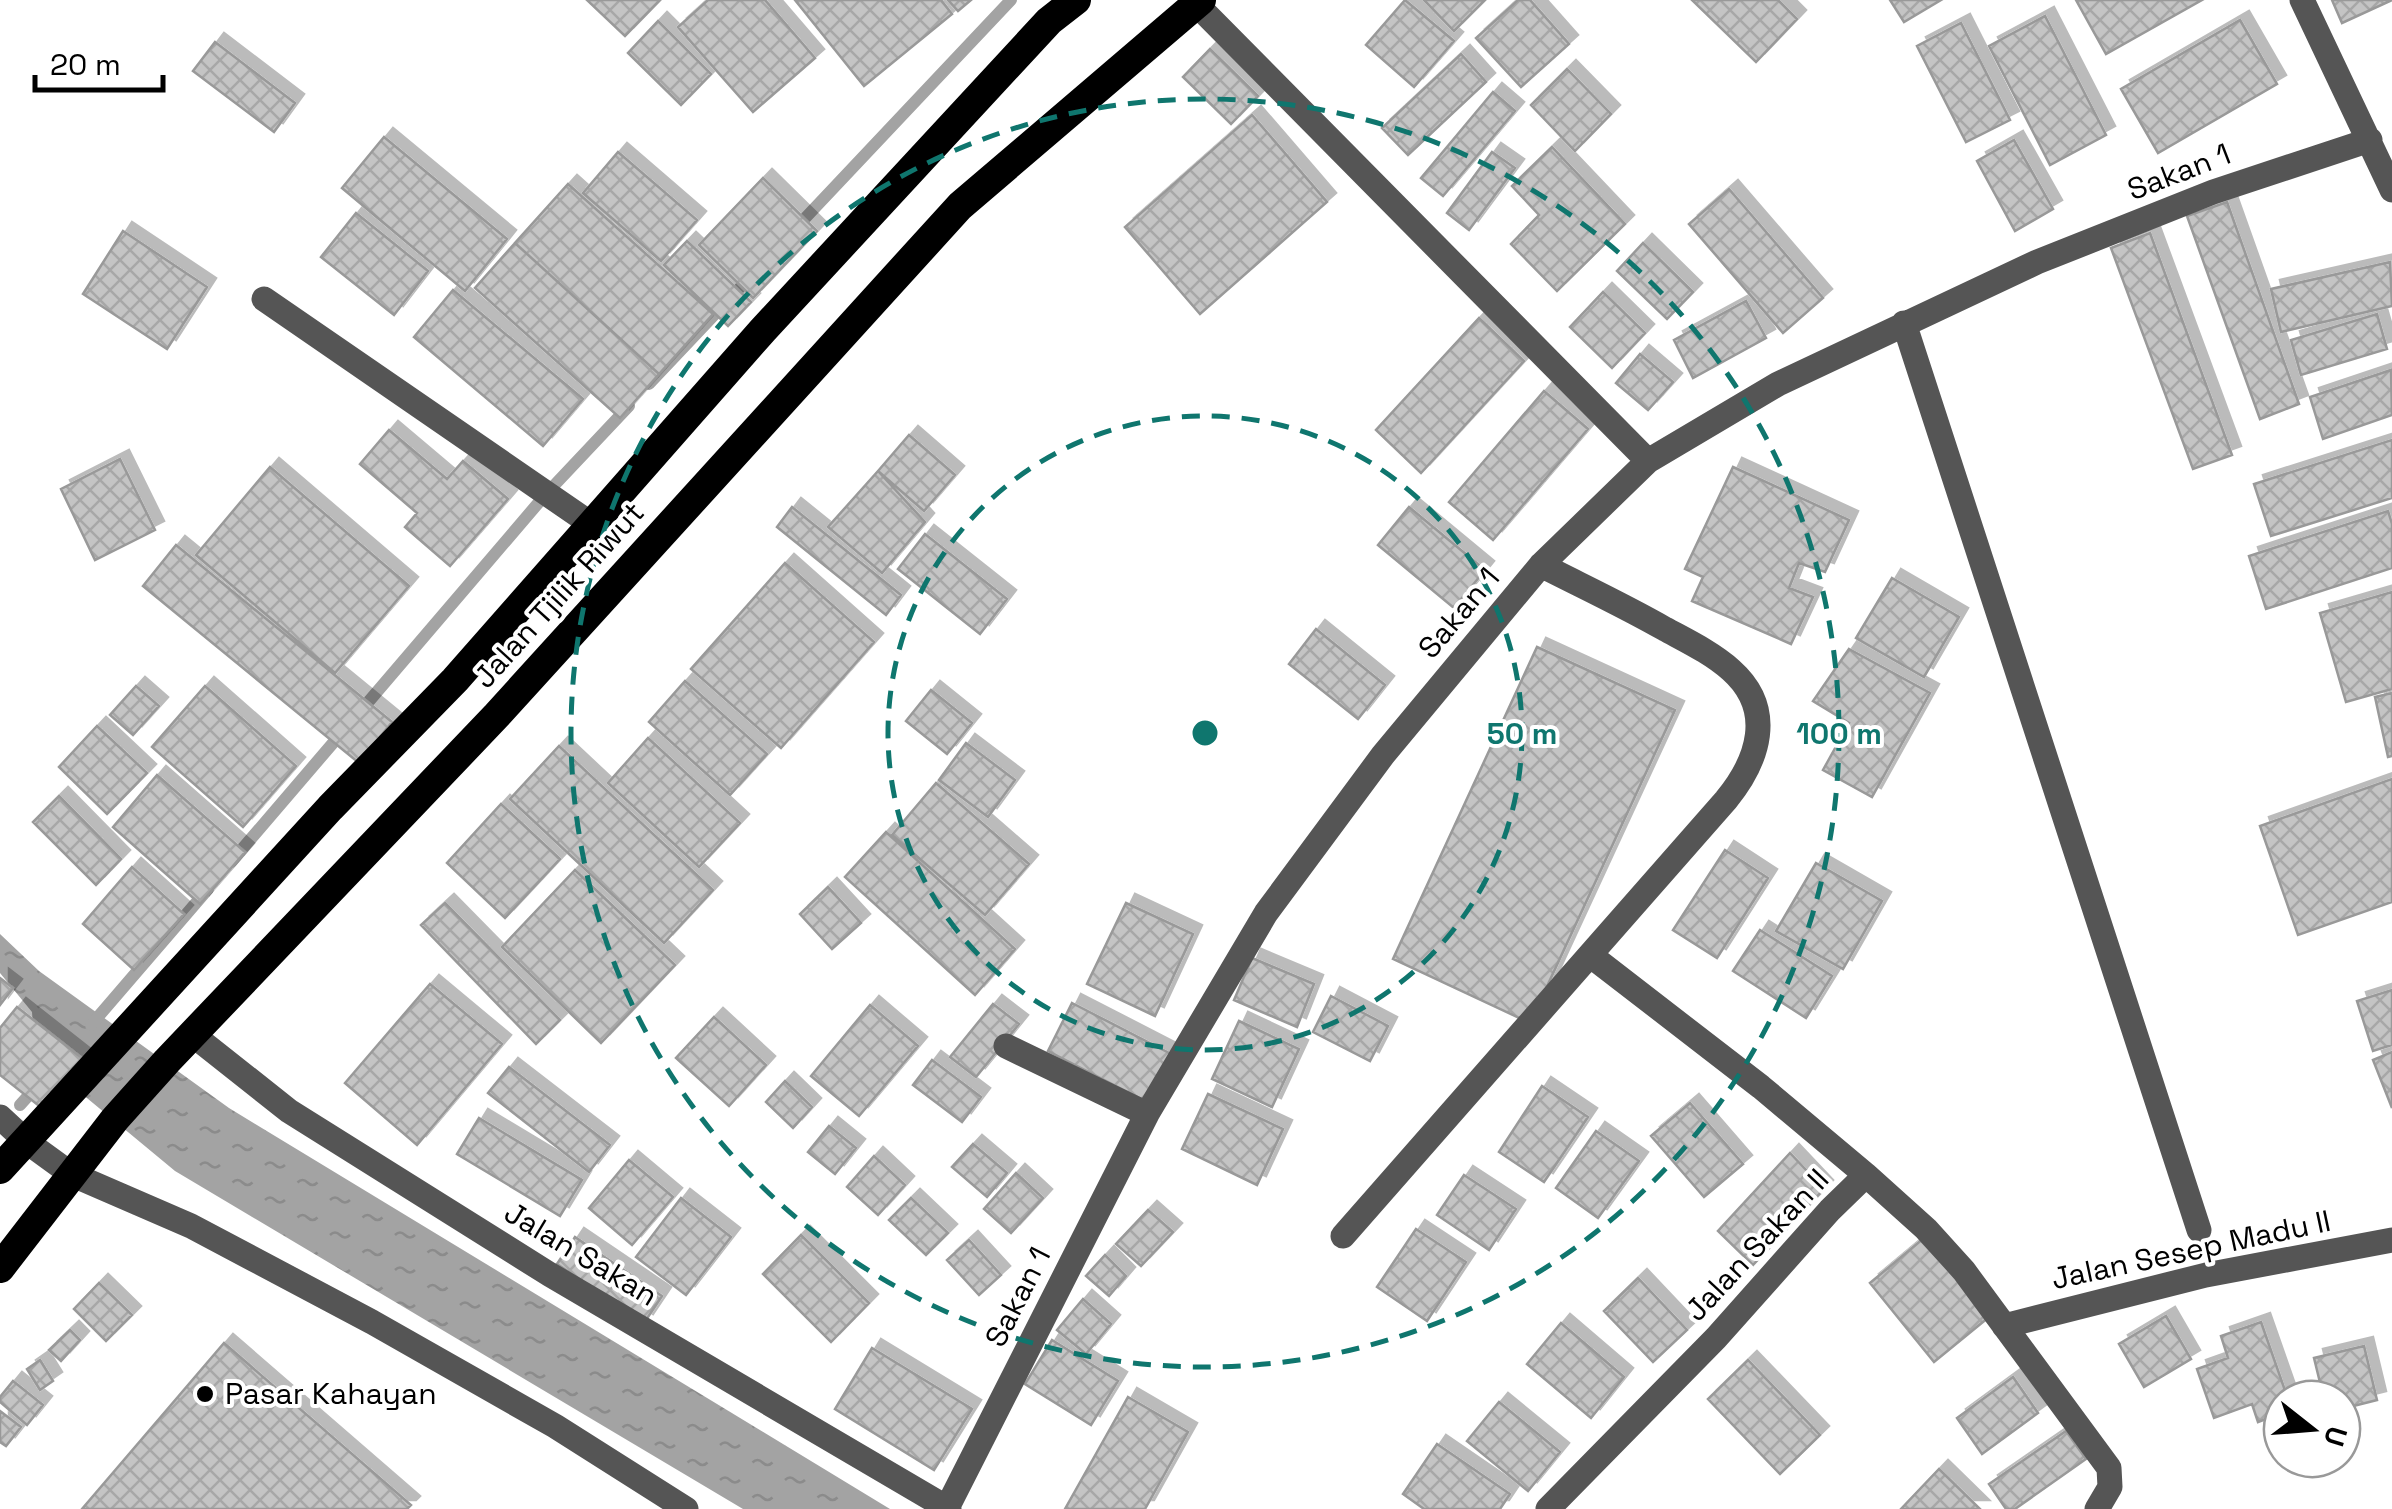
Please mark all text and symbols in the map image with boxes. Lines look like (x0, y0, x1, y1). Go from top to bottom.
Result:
scale bar (35, 30, 162, 92)
text: 20 m (50, 45, 121, 84)
street label: Sakan 1 (2122, 134, 2236, 209)
street label: Jalan Tjilik Riwut (465, 493, 653, 696)
street label: Sakan 1 (1409, 559, 1508, 666)
text: 50 m (1487, 714, 1557, 753)
text: 100 m (1796, 714, 1882, 753)
centre of rings (1187, 715, 1223, 751)
street label: Jalan Sakan II (1676, 1160, 1837, 1329)
street label: Jalan Sakan (497, 1193, 665, 1315)
street label: Jalan Sesep Madu II (2048, 1201, 2334, 1298)
street label: Sakan 1 (976, 1240, 1059, 1353)
place label: Pasar Kahayan (225, 1374, 437, 1413)
north arrow (2262, 1379, 2362, 1479)
marker: Pasar Kahayan (194, 1383, 216, 1405)
text: U (2316, 1422, 2356, 1451)

